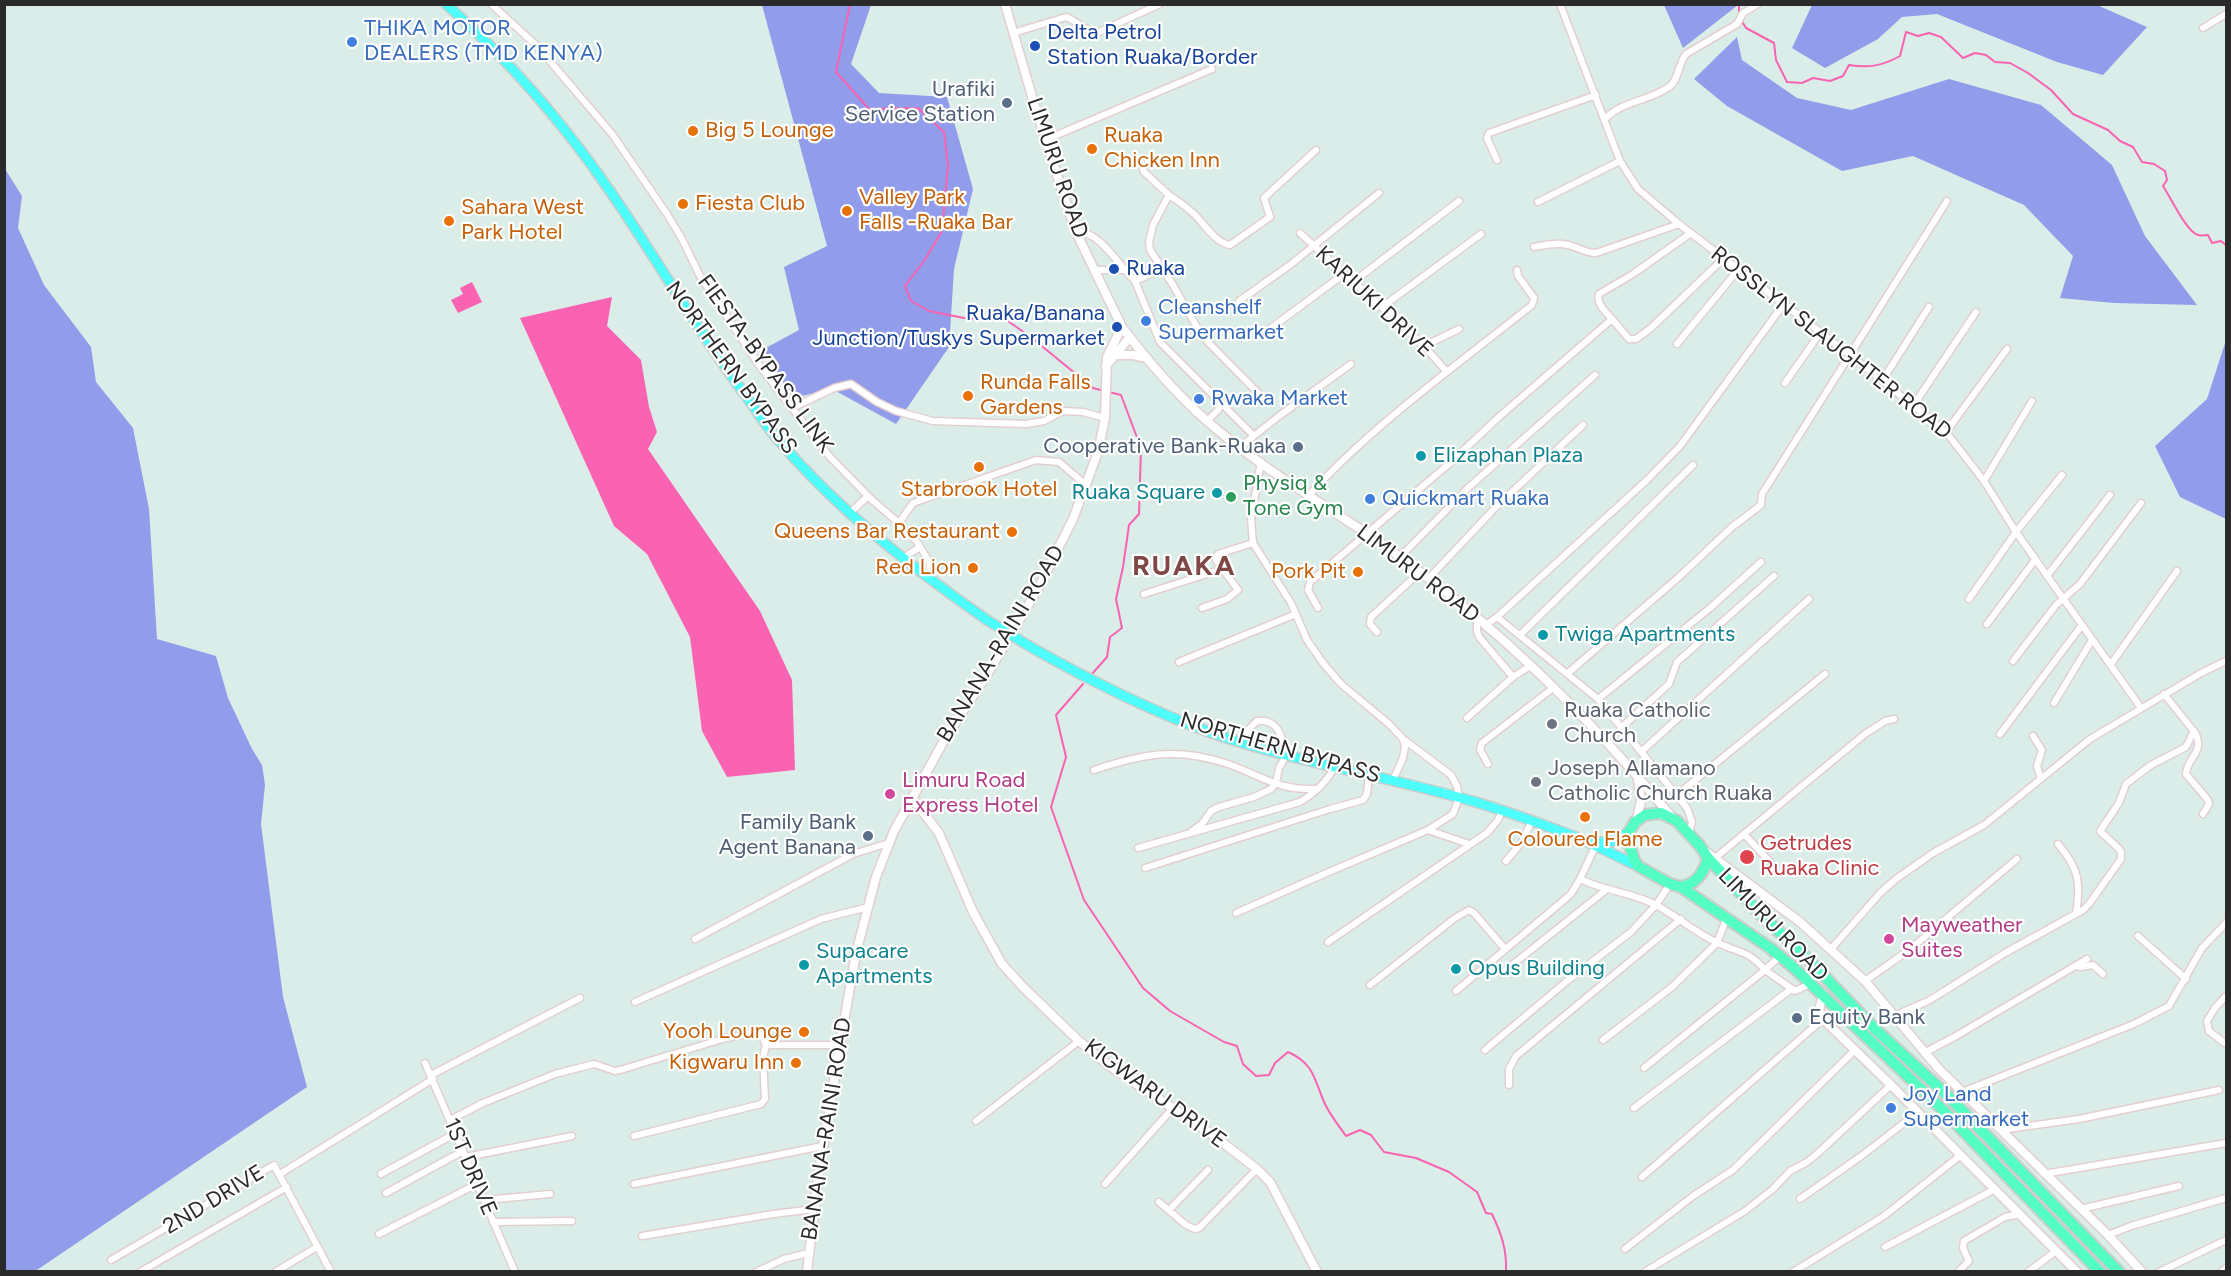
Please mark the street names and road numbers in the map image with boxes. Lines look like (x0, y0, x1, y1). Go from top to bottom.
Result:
street label: LIMURU ROAD (1021, 94, 1093, 242)
street label: KARIUKI DRIVE (1310, 241, 1438, 363)
street label: ROSSLYN SLAUGHTER ROAD (1705, 241, 1957, 445)
street label: FIESTA-BYPASS LINK (691, 270, 839, 458)
street label: NORTHERN BYPASS (659, 276, 803, 460)
street label: LIMURU ROAD (1351, 519, 1485, 629)
street label: BANANA-RAINI ROAD (932, 541, 1070, 747)
street label: NORTHERN BYPASS (1177, 707, 1383, 789)
street label: LIMURU ROAD (1712, 863, 1834, 987)
street label: BANANA-RAINI ROAD (796, 1016, 858, 1242)
street label: KIGWARU DRIVE (1079, 1034, 1231, 1154)
street label: 1ST DRIVE (438, 1114, 502, 1220)
street label: 2ND DRIVE (159, 1160, 269, 1240)

